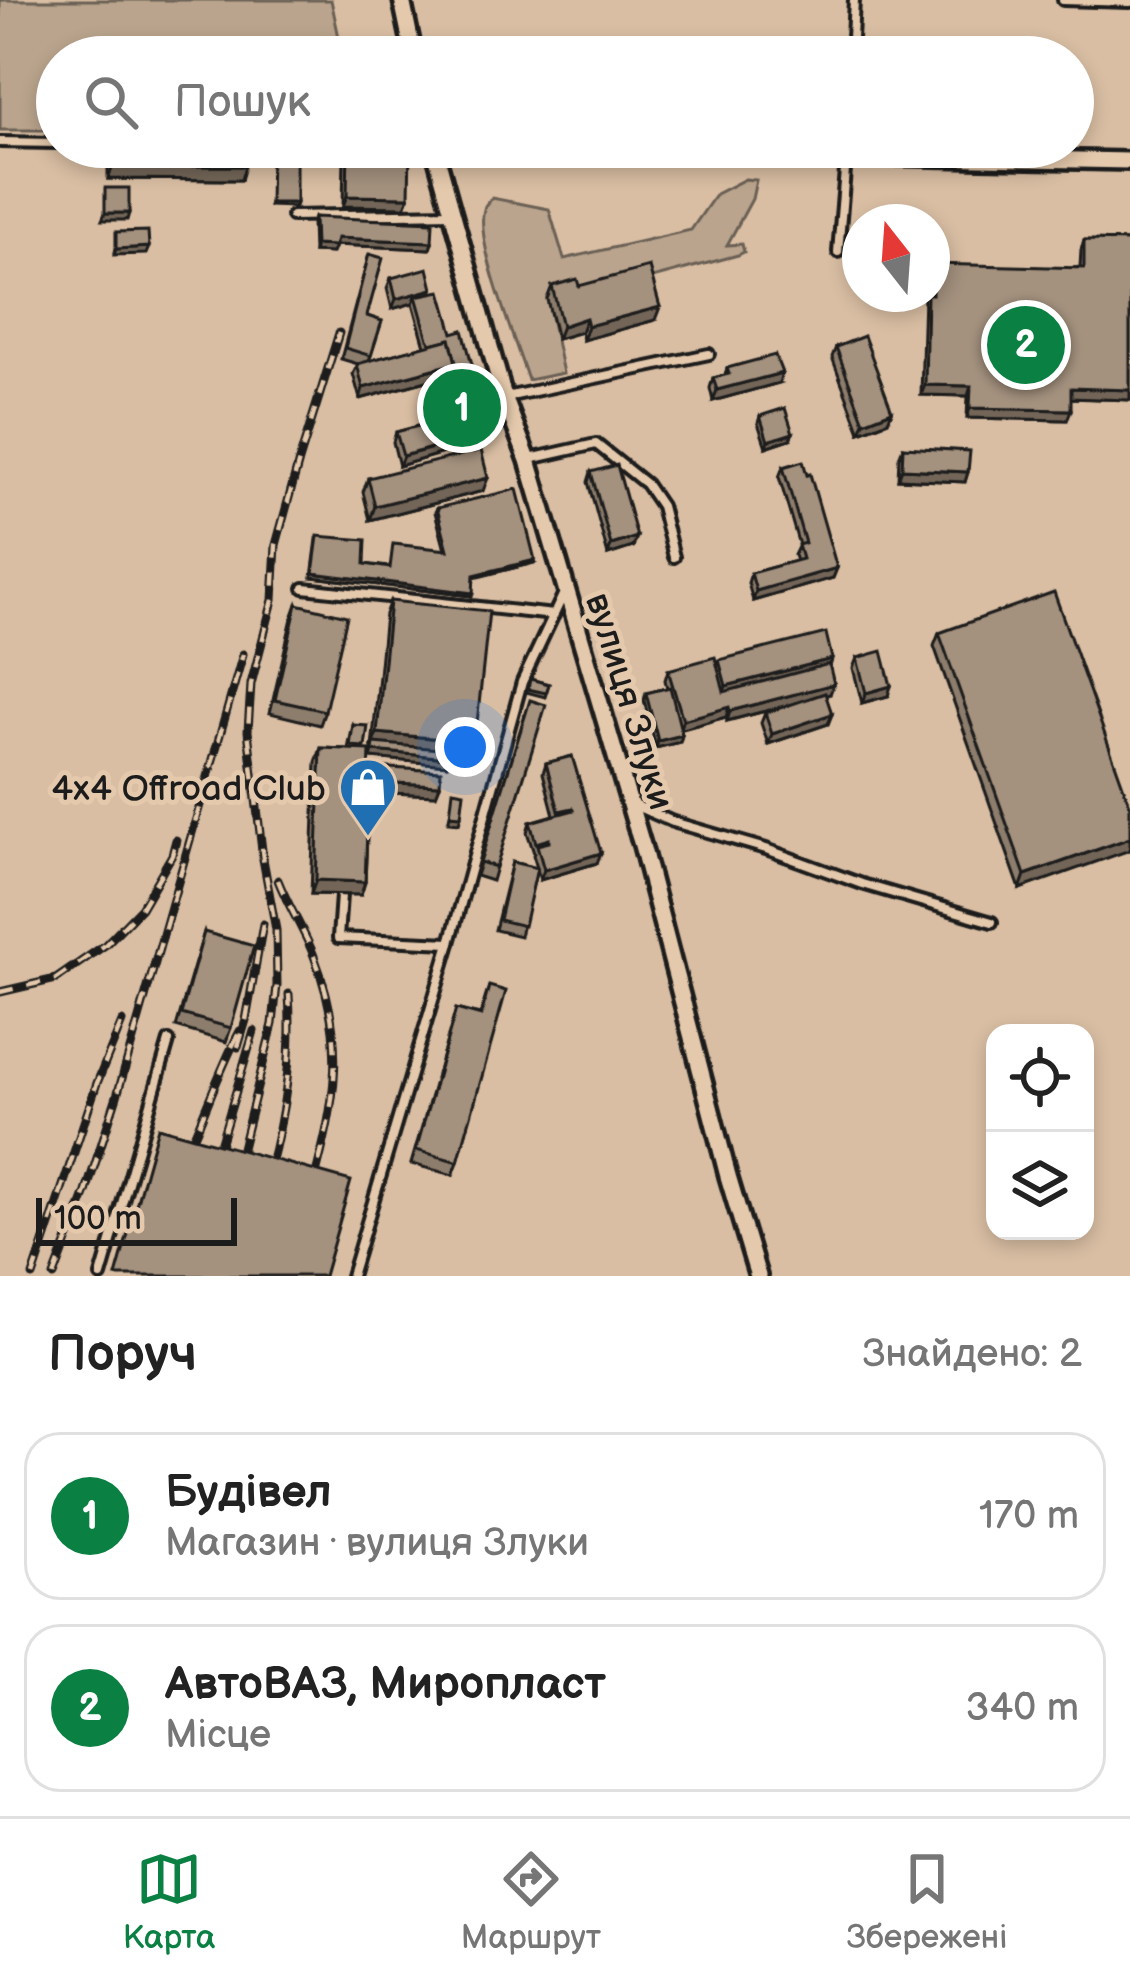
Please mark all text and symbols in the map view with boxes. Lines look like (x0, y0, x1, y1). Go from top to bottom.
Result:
search box (36, 36, 1094, 168)
icon: search (78, 69, 144, 135)
text: Пошук (174, 75, 311, 130)
north arrow (842, 204, 950, 312)
pin: 2 (987, 300, 1065, 390)
pin: 1 (423, 363, 501, 453)
street label: вулиця Злуки (575, 588, 682, 815)
your location (435, 717, 495, 777)
shop icon: 4x4 Offroad Club (337, 756, 399, 838)
place label: 4x4 Offroad Club (51, 768, 326, 811)
map controls (986, 1024, 1094, 1240)
button: locate (986, 1024, 1094, 1132)
button: layers (986, 1132, 1094, 1240)
scale bar (36, 1192, 237, 1245)
text: 100 m (54, 1199, 142, 1239)
text: Поруч (48, 1324, 197, 1385)
text: Знайдено: 2 (862, 1331, 1082, 1378)
text: Будівел (165, 1465, 331, 1520)
text: 1 (82, 1493, 98, 1540)
text: 170 m (979, 1493, 1079, 1540)
text: Магазин · вулиця Злуки (165, 1520, 589, 1567)
text: АвтоВАЗ, Миропласт (165, 1657, 606, 1712)
text: 2 (78, 1685, 102, 1732)
text: 340 m (966, 1685, 1079, 1732)
text: Місце (165, 1712, 271, 1759)
tab: Карта (123, 1846, 216, 1958)
tab: Маршрут (461, 1846, 601, 1958)
tab: Збережені (846, 1846, 1007, 1958)

